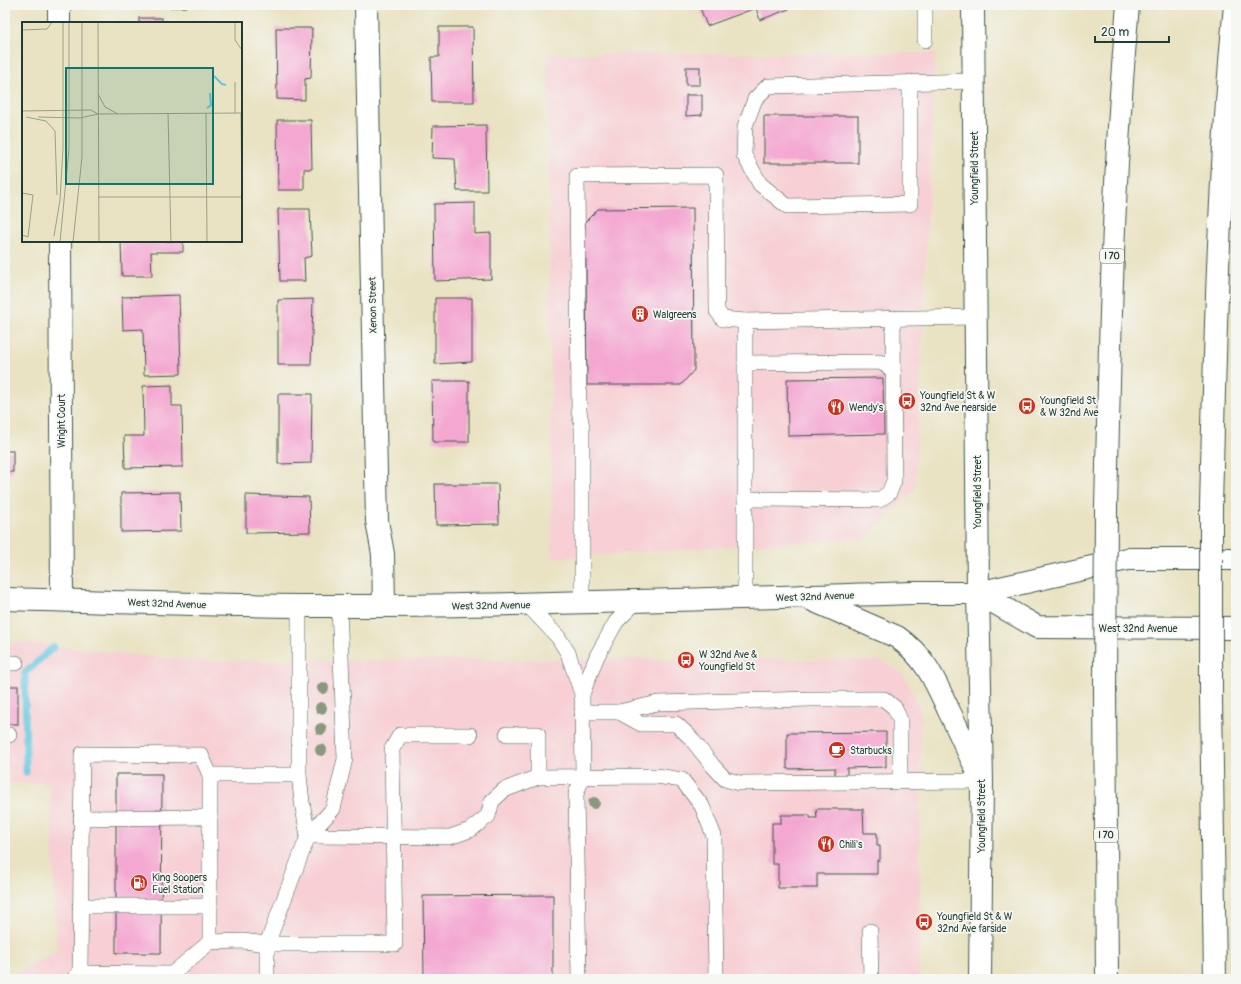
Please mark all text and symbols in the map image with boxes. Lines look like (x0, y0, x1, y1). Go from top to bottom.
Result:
scale bar (1095, 18, 1169, 44)
inset map (22, 22, 242, 242)
text: 20 m (1101, 25, 1130, 40)
street label: Youngfield Street (969, 130, 981, 206)
road number: I 70 (1100, 249, 1124, 263)
street label: Xenon Street (366, 276, 379, 333)
building icon: Walgreens (630, 304, 650, 324)
place label: Walgreens (653, 309, 697, 321)
place label: Youngfield St & W 32nd Ave nearside (919, 390, 996, 414)
bus stop icon: Youngfield St & W 32nd Ave nearside (897, 391, 917, 411)
street label: Wright Court (56, 393, 68, 448)
place label: Youngfield St & W 32nd Ave (1039, 395, 1098, 419)
bus stop icon: Youngfield St & W 32nd Ave (1017, 396, 1037, 416)
restaurant icon: Wendy's (826, 397, 846, 417)
place label: Wendy's (849, 402, 884, 414)
street label: Youngfield Street (972, 454, 984, 530)
street label: West 32nd Avenue (775, 590, 855, 604)
street label: West 32nd Avenue (127, 597, 207, 611)
street label: West 32nd Avenue (452, 599, 531, 613)
street label: West 32nd Avenue (1099, 623, 1177, 635)
place label: W 32nd Ave & Youngfield St (698, 649, 757, 673)
bus stop icon: W 32nd Ave & Youngfield St (676, 650, 696, 670)
cafe icon: Starbucks (827, 740, 847, 760)
place label: Starbucks (850, 745, 892, 757)
street label: Youngfield Street (976, 778, 988, 854)
road number: I 70 (1094, 828, 1118, 842)
restaurant icon: Chili's (816, 834, 836, 854)
place label: Chili's (839, 839, 863, 851)
place label: King Soopers Fuel Station (152, 872, 207, 896)
fuel station icon: King Soopers Fuel Station (129, 873, 149, 893)
place label: Youngfield St & W 32nd Ave farside (936, 911, 1013, 935)
bus stop icon: Youngfield St & W 32nd Ave farside (914, 912, 934, 932)

